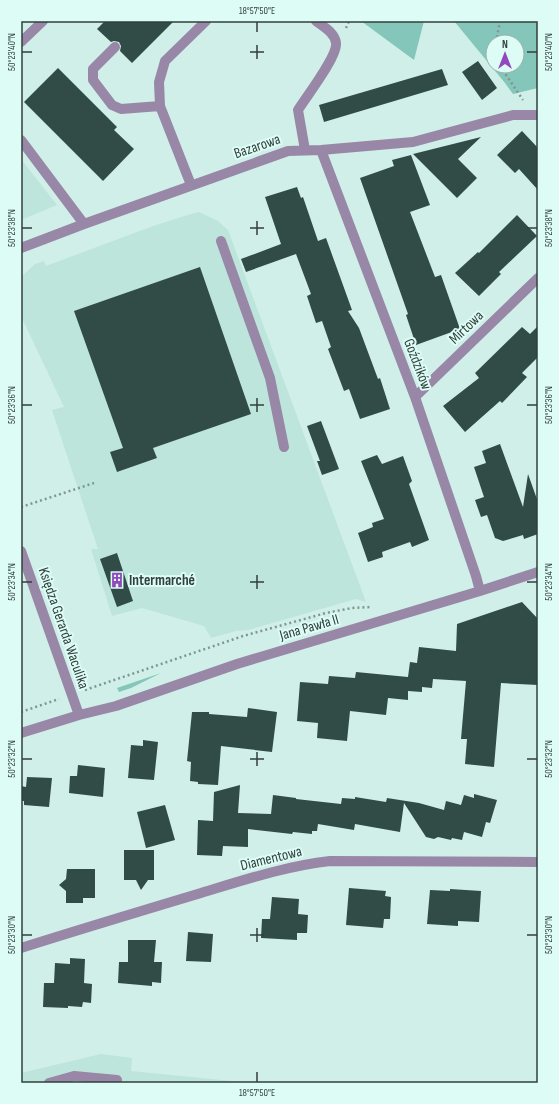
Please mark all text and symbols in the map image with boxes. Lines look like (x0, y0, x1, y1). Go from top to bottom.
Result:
text: 18°57'50"E (239, 5, 275, 17)
text: 50°23'40"N (6, 33, 18, 71)
text: 50°23'40"N (543, 33, 555, 71)
north arrow (485, 34, 525, 74)
text: N (502, 38, 508, 51)
street label: Bazarowa (231, 130, 283, 163)
text: 50°23'38"N (6, 209, 18, 247)
text: 50°23'38"N (543, 209, 555, 247)
street label: Mirtowa (445, 306, 488, 348)
street label: Goździków (399, 336, 436, 393)
text: 50°23'36"N (6, 386, 18, 424)
text: 50°23'36"N (543, 386, 555, 424)
text: 50°23'34"N (6, 563, 18, 601)
text: 50°23'34"N (543, 563, 555, 601)
street label: Księdza Gerarda Waculika (34, 565, 93, 692)
building icon: Intermarché (108, 571, 126, 589)
place label: Intermarché (129, 571, 195, 590)
street label: Jana Pawła II (276, 610, 341, 645)
text: 50°23'32"N (6, 740, 18, 778)
text: 50°23'32"N (543, 740, 555, 778)
street label: Diamentowa (238, 842, 304, 875)
text: 50°23'30"N (6, 916, 18, 954)
text: 50°23'30"N (543, 916, 555, 954)
text: 18°57'50"E (239, 1087, 275, 1099)

